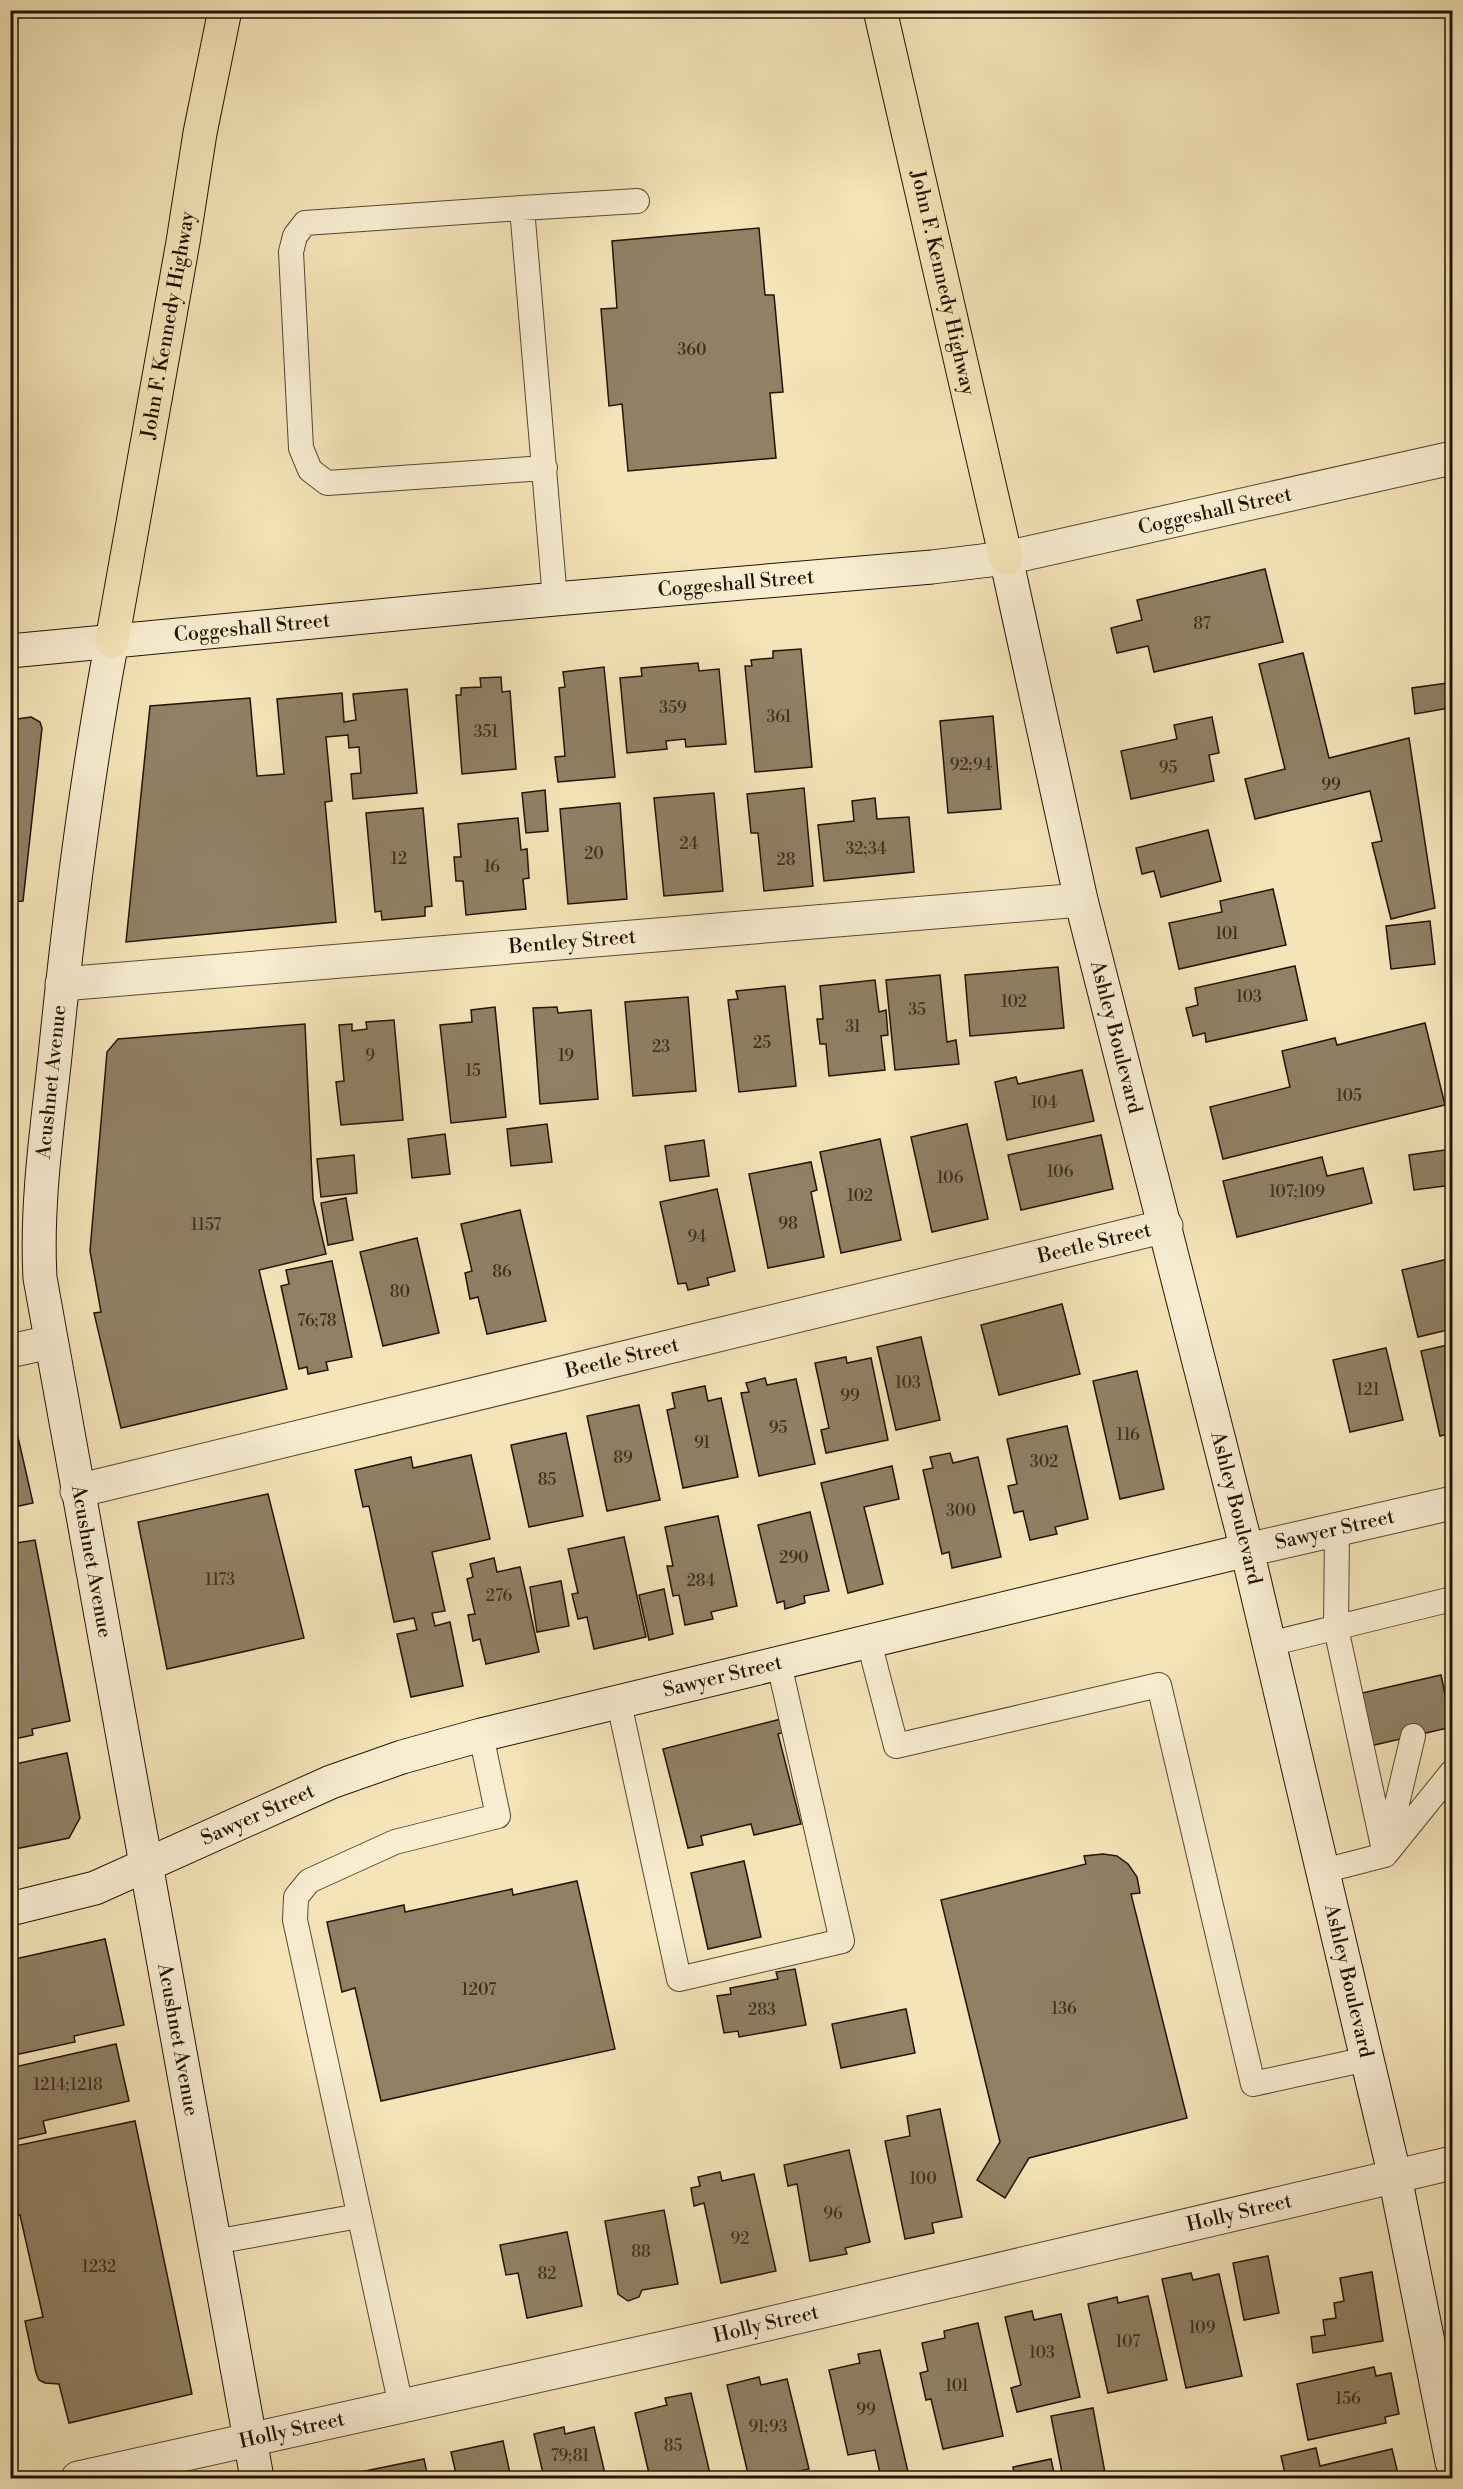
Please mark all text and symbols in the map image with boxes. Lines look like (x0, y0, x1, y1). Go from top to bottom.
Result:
street label: John F. Kennedy Highway (905, 167, 981, 398)
street label: John F. Kennedy Highway (136, 209, 200, 442)
house number: 360 (677, 340, 707, 360)
street label: Coggeshall Street (1136, 482, 1294, 541)
street label: Coggeshall Street (657, 565, 815, 603)
street label: Coggeshall Street (173, 608, 331, 648)
house number: 87 (1193, 614, 1211, 634)
house number: 359 (659, 698, 687, 718)
house number: 361 (767, 707, 792, 727)
house number: 351 (474, 722, 498, 742)
house number: 92;94 (950, 755, 993, 775)
house number: 95 (1159, 758, 1177, 778)
house number: 99 (1321, 775, 1341, 795)
house number: 24 (680, 834, 699, 854)
house number: 32;34 (845, 839, 887, 859)
house number: 20 (584, 844, 604, 864)
house number: 12 (391, 849, 407, 869)
house number: 28 (777, 850, 796, 870)
house number: 16 (484, 857, 500, 877)
street label: Bentley Street (507, 924, 637, 960)
house number: 101 (1215, 924, 1239, 944)
street label: Ashley Boulevard (1084, 957, 1148, 1117)
house number: 103 (1236, 987, 1262, 1007)
house number: 102 (1001, 992, 1027, 1012)
house number: 35 (908, 1000, 926, 1020)
street label: Acushnet Avenue (31, 1004, 73, 1161)
house number: 31 (845, 1017, 861, 1037)
house number: 25 (753, 1033, 771, 1053)
house number: 23 (652, 1037, 670, 1057)
house number: 9 (365, 1046, 375, 1066)
house number: 19 (558, 1046, 574, 1066)
house number: 15 (465, 1061, 481, 1081)
house number: 105 (1336, 1086, 1362, 1106)
house number: 104 (1031, 1093, 1058, 1113)
house number: 106 (1047, 1162, 1074, 1182)
house number: 106 (937, 1168, 964, 1188)
house number: 107;109 (1269, 1182, 1325, 1202)
house number: 102 (847, 1186, 873, 1206)
house number: 98 (778, 1214, 798, 1234)
house number: 1157 (191, 1215, 221, 1235)
street label: Beetle Street (1034, 1218, 1154, 1270)
house number: 94 (687, 1227, 707, 1247)
house number: 86 (492, 1262, 512, 1282)
house number: 80 (390, 1282, 410, 1302)
house number: 76;78 (297, 1311, 337, 1331)
street label: Beetle Street (562, 1332, 681, 1384)
house number: 103 (895, 1373, 921, 1393)
house number: 121 (1356, 1380, 1380, 1400)
house number: 99 (840, 1386, 860, 1406)
house number: 95 (769, 1418, 787, 1438)
house number: 116 (1116, 1425, 1140, 1445)
street label: Ashley Boulevard (1205, 1428, 1267, 1588)
house number: 91 (694, 1433, 710, 1453)
house number: 89 (613, 1448, 633, 1468)
house number: 302 (1030, 1452, 1058, 1472)
house number: 85 (538, 1470, 556, 1490)
street label: Acushnet Avenue (65, 1482, 117, 1640)
house number: 300 (946, 1501, 976, 1521)
street label: Sawyer Street (1273, 1504, 1397, 1556)
house number: 290 (779, 1548, 809, 1568)
house number: 1173 (205, 1570, 235, 1590)
house number: 284 (687, 1571, 716, 1591)
house number: 276 (486, 1586, 512, 1606)
street label: Sawyer Street (660, 1650, 785, 1703)
street label: Sawyer Street (197, 1779, 319, 1851)
street label: Ashley Boulevard (1318, 1901, 1379, 2061)
street label: Acushnet Avenue (152, 1961, 204, 2118)
house number: 1207 (462, 1980, 496, 2000)
house number: 136 (1051, 1999, 1077, 2019)
house number: 283 (748, 2000, 776, 2020)
house number: 1214;1218 (33, 2075, 103, 2095)
house number: 100 (909, 2169, 937, 2189)
street label: Holly Street (1184, 2189, 1294, 2238)
house number: 96 (823, 2204, 843, 2224)
house number: 92 (731, 2229, 749, 2249)
house number: 88 (631, 2242, 651, 2262)
house number: 1232 (82, 2257, 116, 2277)
house number: 82 (538, 2264, 556, 2284)
street label: Holly Street (711, 2300, 821, 2349)
house number: 109 (1189, 2318, 1216, 2338)
house number: 107 (1116, 2332, 1140, 2352)
house number: 103 (1029, 2343, 1055, 2363)
house number: 101 (945, 2376, 969, 2396)
house number: 156 (1335, 2389, 1361, 2409)
house number: 99 (856, 2400, 876, 2420)
street label: Holly Street (237, 2407, 347, 2454)
house number: 91;93 (748, 2417, 788, 2437)
house number: 85 (664, 2436, 682, 2456)
house number: 79;81 (551, 2446, 589, 2466)

